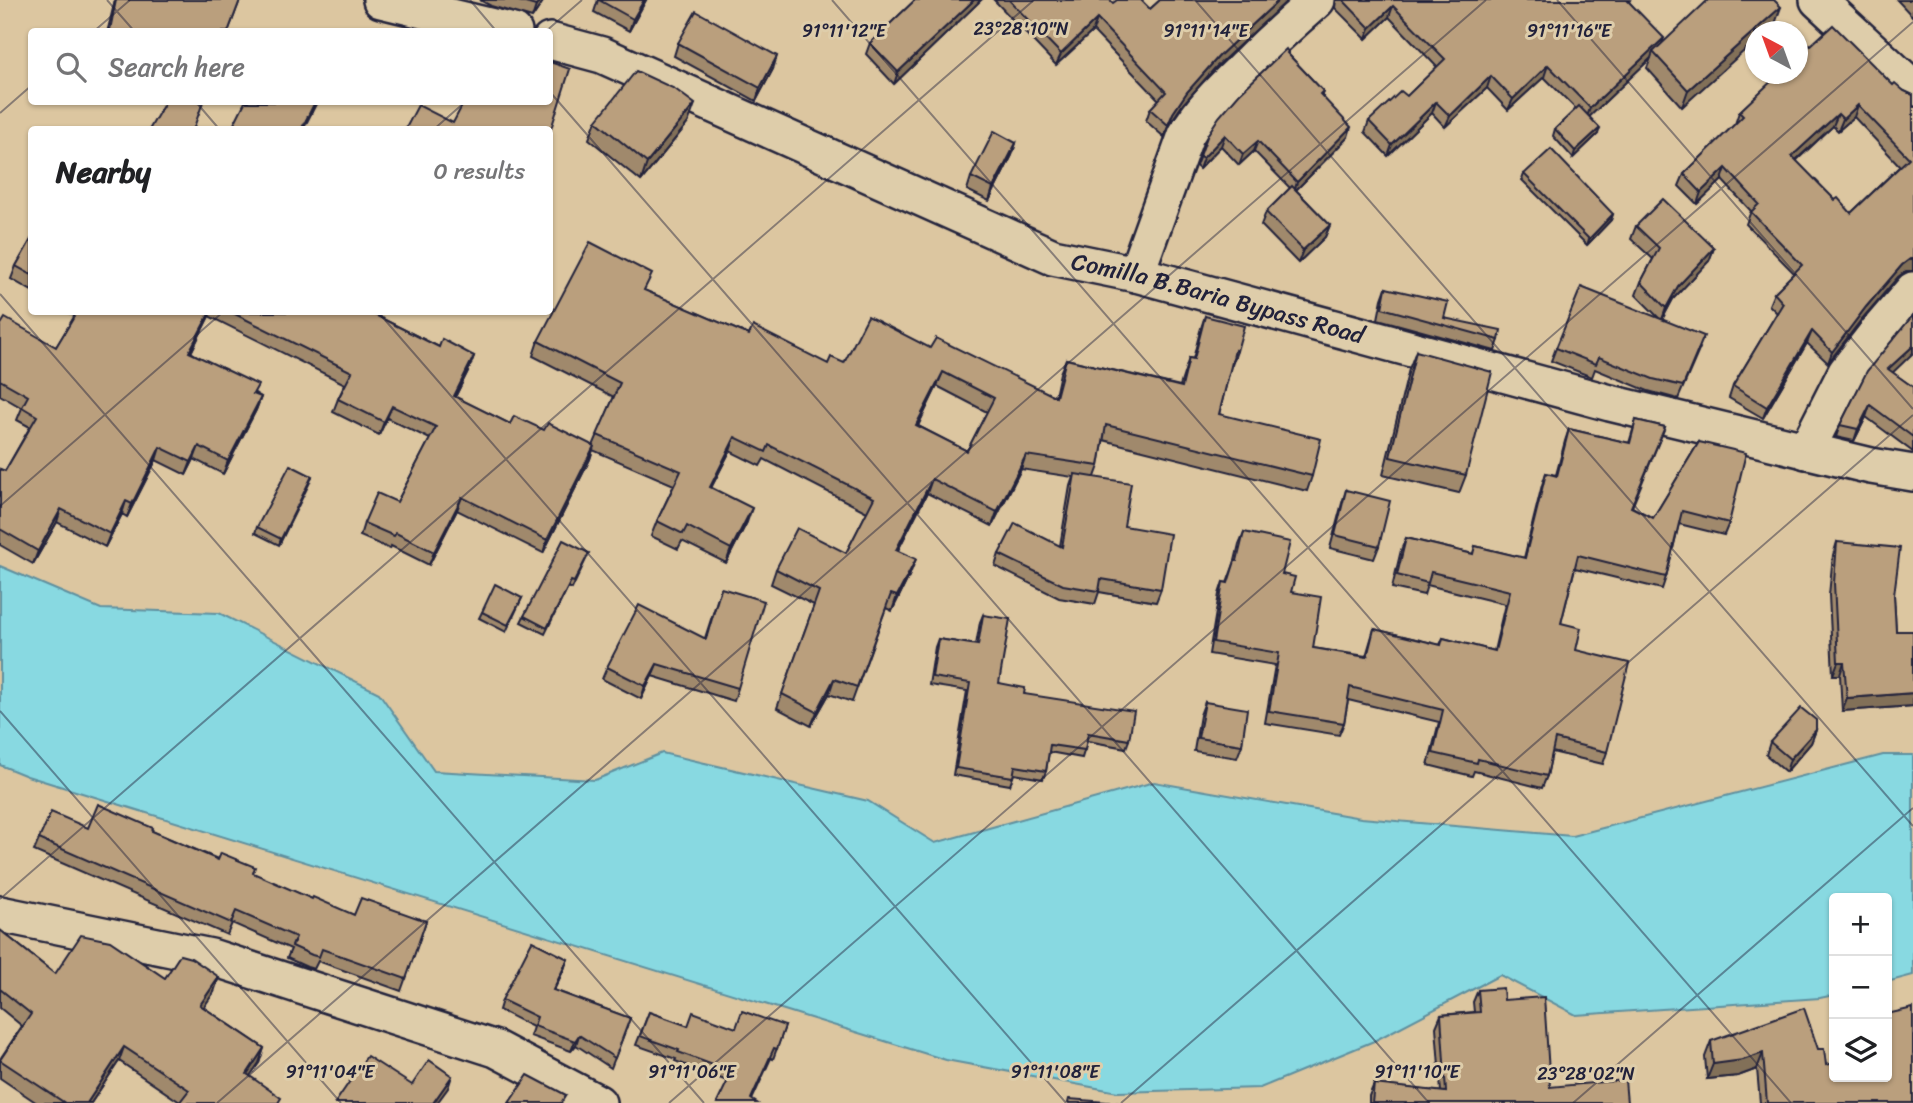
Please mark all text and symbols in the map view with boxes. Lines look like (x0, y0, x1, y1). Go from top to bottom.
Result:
text: 23°28'10"N (974, 13, 1069, 45)
text: 91°11'12"E (802, 15, 887, 47)
text: 91°11'14"E (1163, 15, 1250, 47)
text: 91°11'16"E (1527, 15, 1612, 47)
north arrow (1745, 21, 1808, 84)
search box (28, 28, 553, 105)
text: Search here (108, 44, 245, 90)
icon: search (52, 48, 90, 86)
text: Nearby (56, 145, 151, 199)
text: 0 results (433, 151, 525, 192)
street label: Comilla B.Baria Bypass Road (1068, 240, 1370, 357)
map controls (1829, 893, 1892, 1082)
button: + (1829, 893, 1892, 956)
button: − (1829, 956, 1892, 1019)
button: layers (1829, 1019, 1892, 1082)
text: 91°11'04"E (286, 1056, 375, 1088)
text: 91°11'06"E (648, 1056, 737, 1088)
text: 91°11'08"E (1011, 1056, 1100, 1088)
text: 91°11'10"E (1374, 1056, 1461, 1088)
text: 23°28'02"N (1537, 1058, 1635, 1090)

